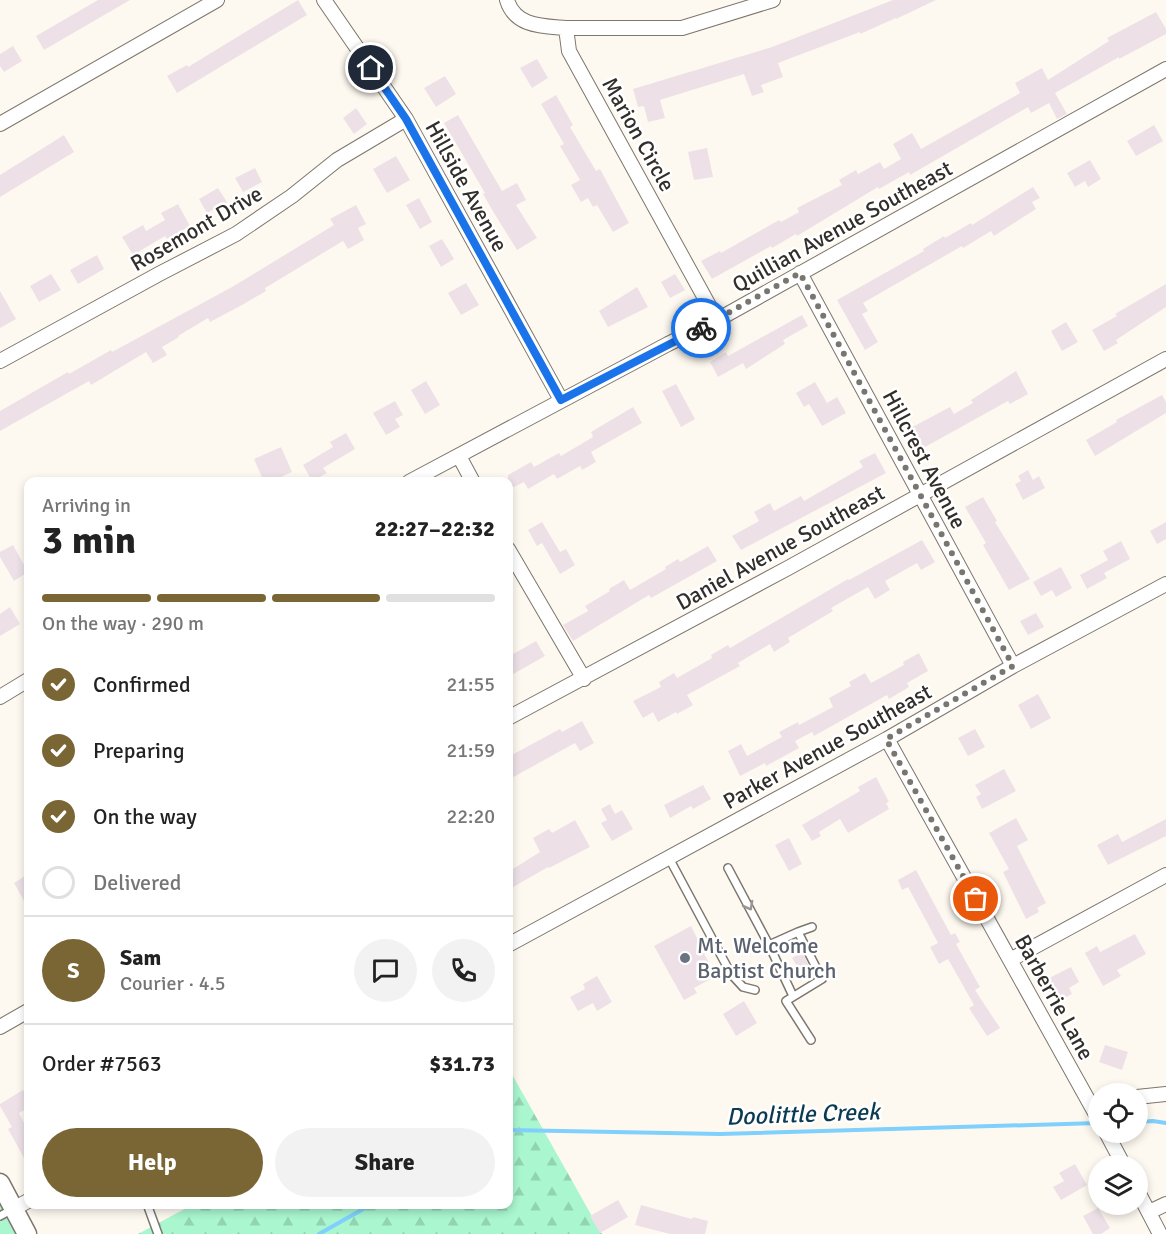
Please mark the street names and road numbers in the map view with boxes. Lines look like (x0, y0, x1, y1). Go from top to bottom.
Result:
street label: Marion Circle (596, 73, 681, 196)
street label: Hillside Avenue (420, 116, 514, 256)
street label: Quillian Avenue Southeast (728, 155, 957, 298)
street label: Rosemont Drive (126, 180, 267, 277)
street label: Hillcrest Avenue (877, 385, 972, 533)
street label: Daniel Avenue Southeast (671, 479, 889, 616)
street label: Parker Avenue Southeast (718, 678, 937, 815)
street label: Barberrie Lane (1009, 930, 1100, 1065)

